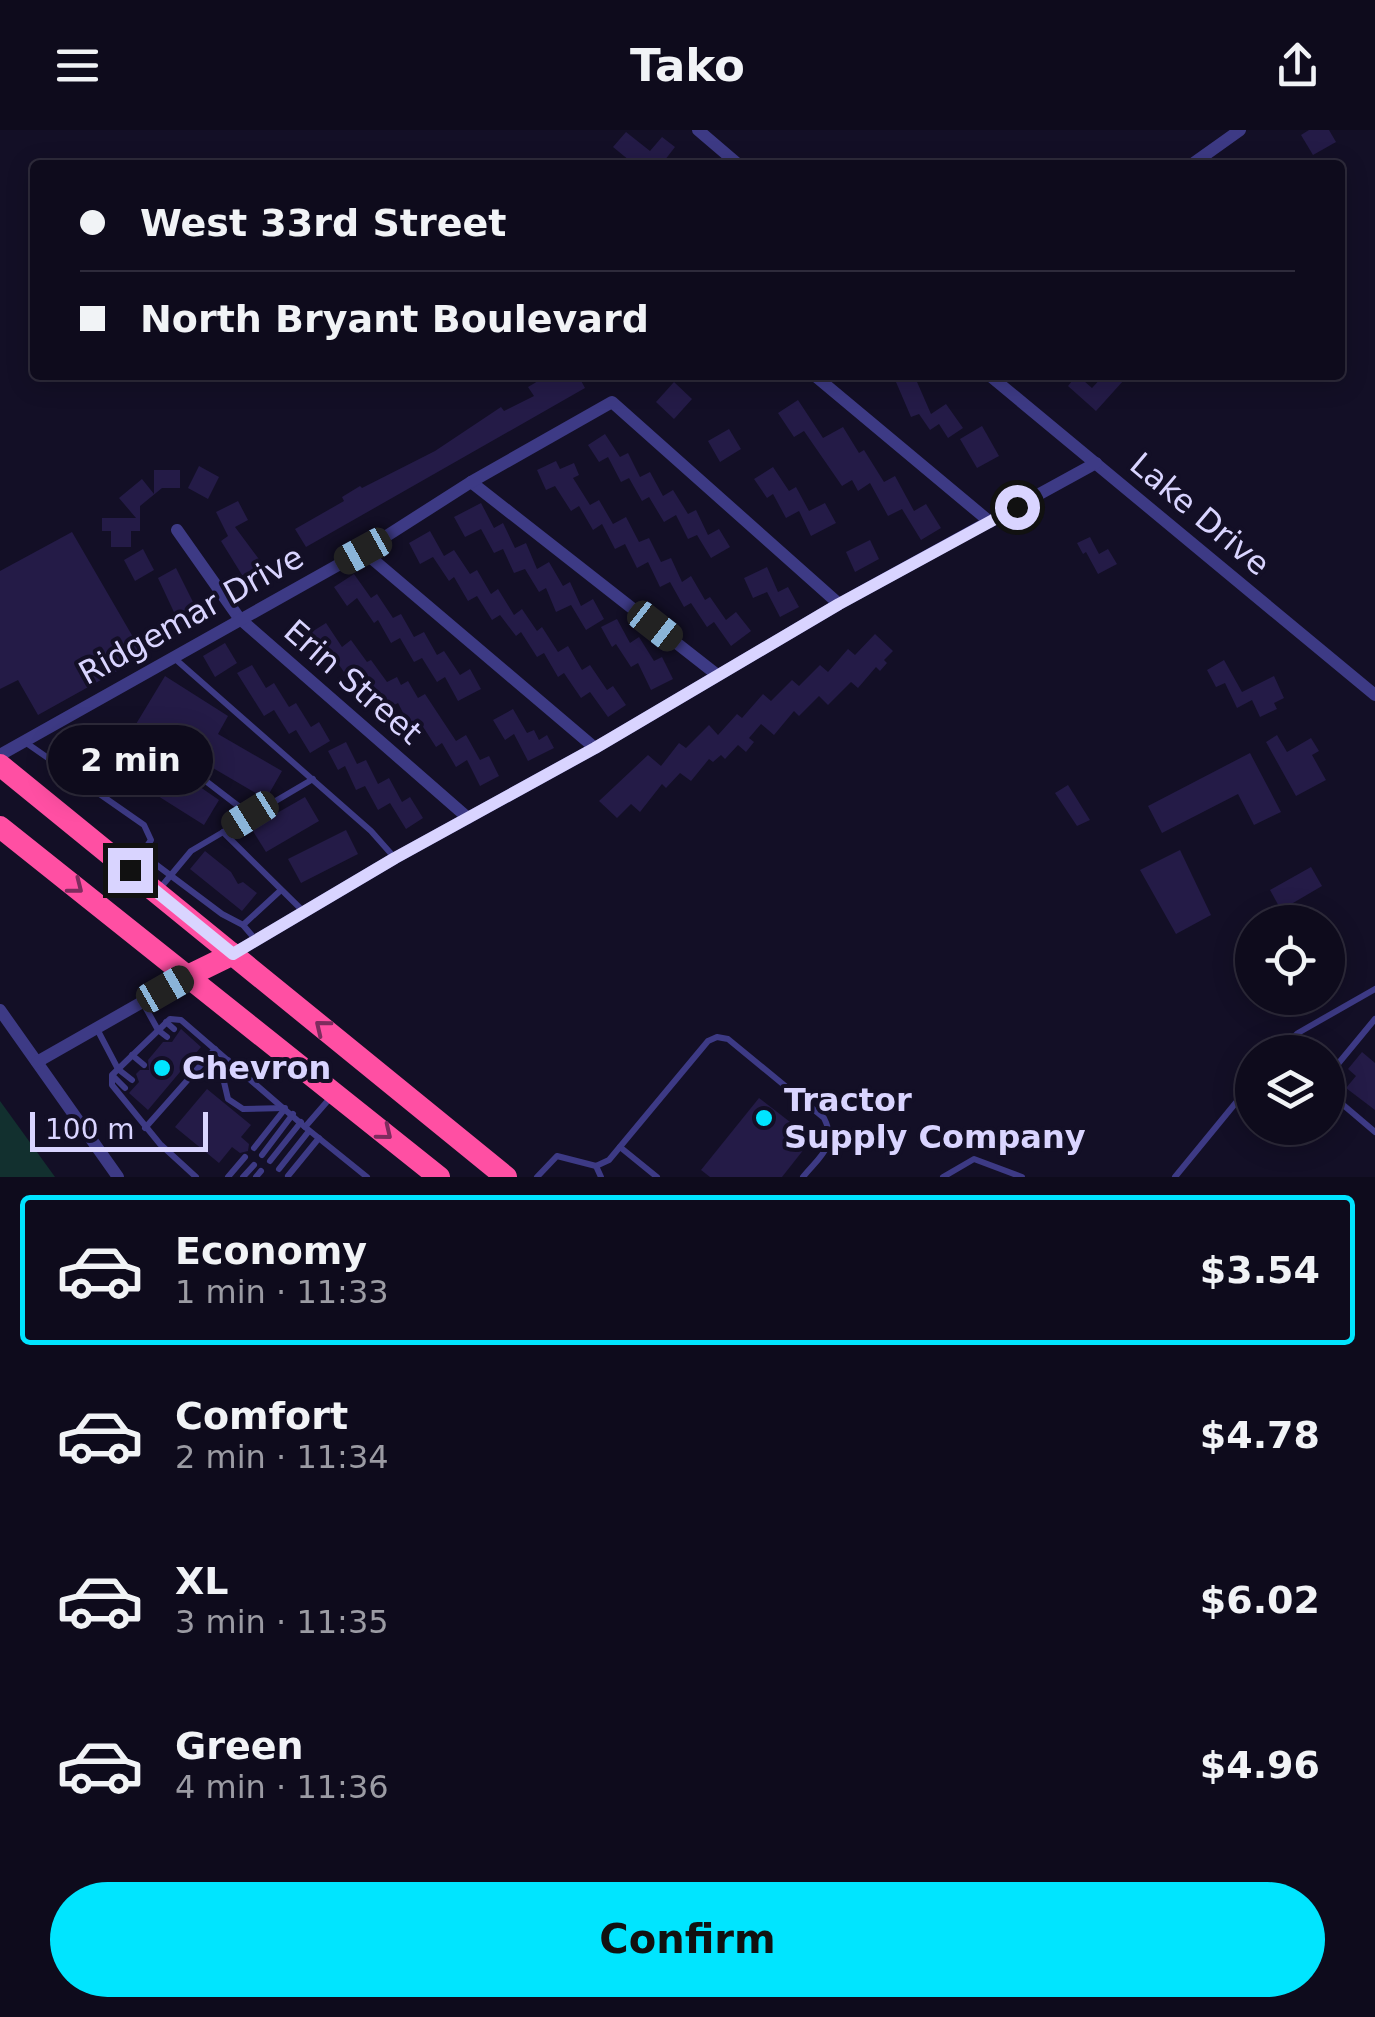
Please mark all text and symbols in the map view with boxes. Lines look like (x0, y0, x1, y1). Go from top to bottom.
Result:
icon: menu (50, 38, 105, 93)
icon: share (1270, 38, 1325, 93)
text: Tako (630, 39, 745, 92)
text: West 33rd Street (140, 201, 506, 245)
text: North Bryant Boulevard (140, 297, 649, 341)
street label: Lake Drive (1123, 445, 1277, 583)
route start (995, 485, 1040, 530)
car (329, 523, 397, 579)
street label: Ridgemar Drive (72, 538, 310, 692)
car (622, 596, 688, 656)
street label: Erin Street (276, 612, 430, 752)
callout: 2 min (48, 725, 212, 795)
text: 2 min (80, 741, 181, 779)
car (217, 786, 283, 844)
route end (108, 848, 153, 893)
one-way arrow (65, 875, 83, 893)
map controls (1235, 905, 1345, 1145)
button: locate (1235, 905, 1345, 1015)
car (132, 961, 198, 1017)
one-way arrow (316, 1021, 334, 1039)
button: layers (1235, 1035, 1345, 1145)
place label: Chevron (182, 1049, 331, 1087)
marker: Chevron (151, 1057, 173, 1079)
place label: Tractor Supply Company (784, 1081, 1086, 1156)
scale bar (30, 1107, 208, 1151)
marker: Tractor Supply Company (753, 1107, 775, 1129)
text: 100 m (45, 1113, 135, 1146)
one-way arrow (374, 1121, 392, 1139)
icon: car (55, 1225, 145, 1315)
text: Economy (175, 1229, 367, 1273)
text: $3.54 (1200, 1248, 1320, 1292)
text: 1 min · 11:33 (175, 1273, 389, 1311)
icon: car (55, 1390, 145, 1480)
text: Comfort (175, 1394, 348, 1438)
text: $4.78 (1200, 1413, 1320, 1457)
text: 2 min · 11:34 (175, 1438, 389, 1476)
icon: car (55, 1555, 145, 1645)
text: XL (175, 1559, 229, 1603)
text: $6.02 (1200, 1578, 1320, 1622)
text: 3 min · 11:35 (175, 1603, 389, 1641)
icon: car (55, 1720, 145, 1810)
text: Green (175, 1724, 304, 1768)
text: $4.96 (1200, 1743, 1320, 1787)
text: 4 min · 11:36 (175, 1768, 389, 1806)
button: Confirm (50, 1882, 1325, 1997)

